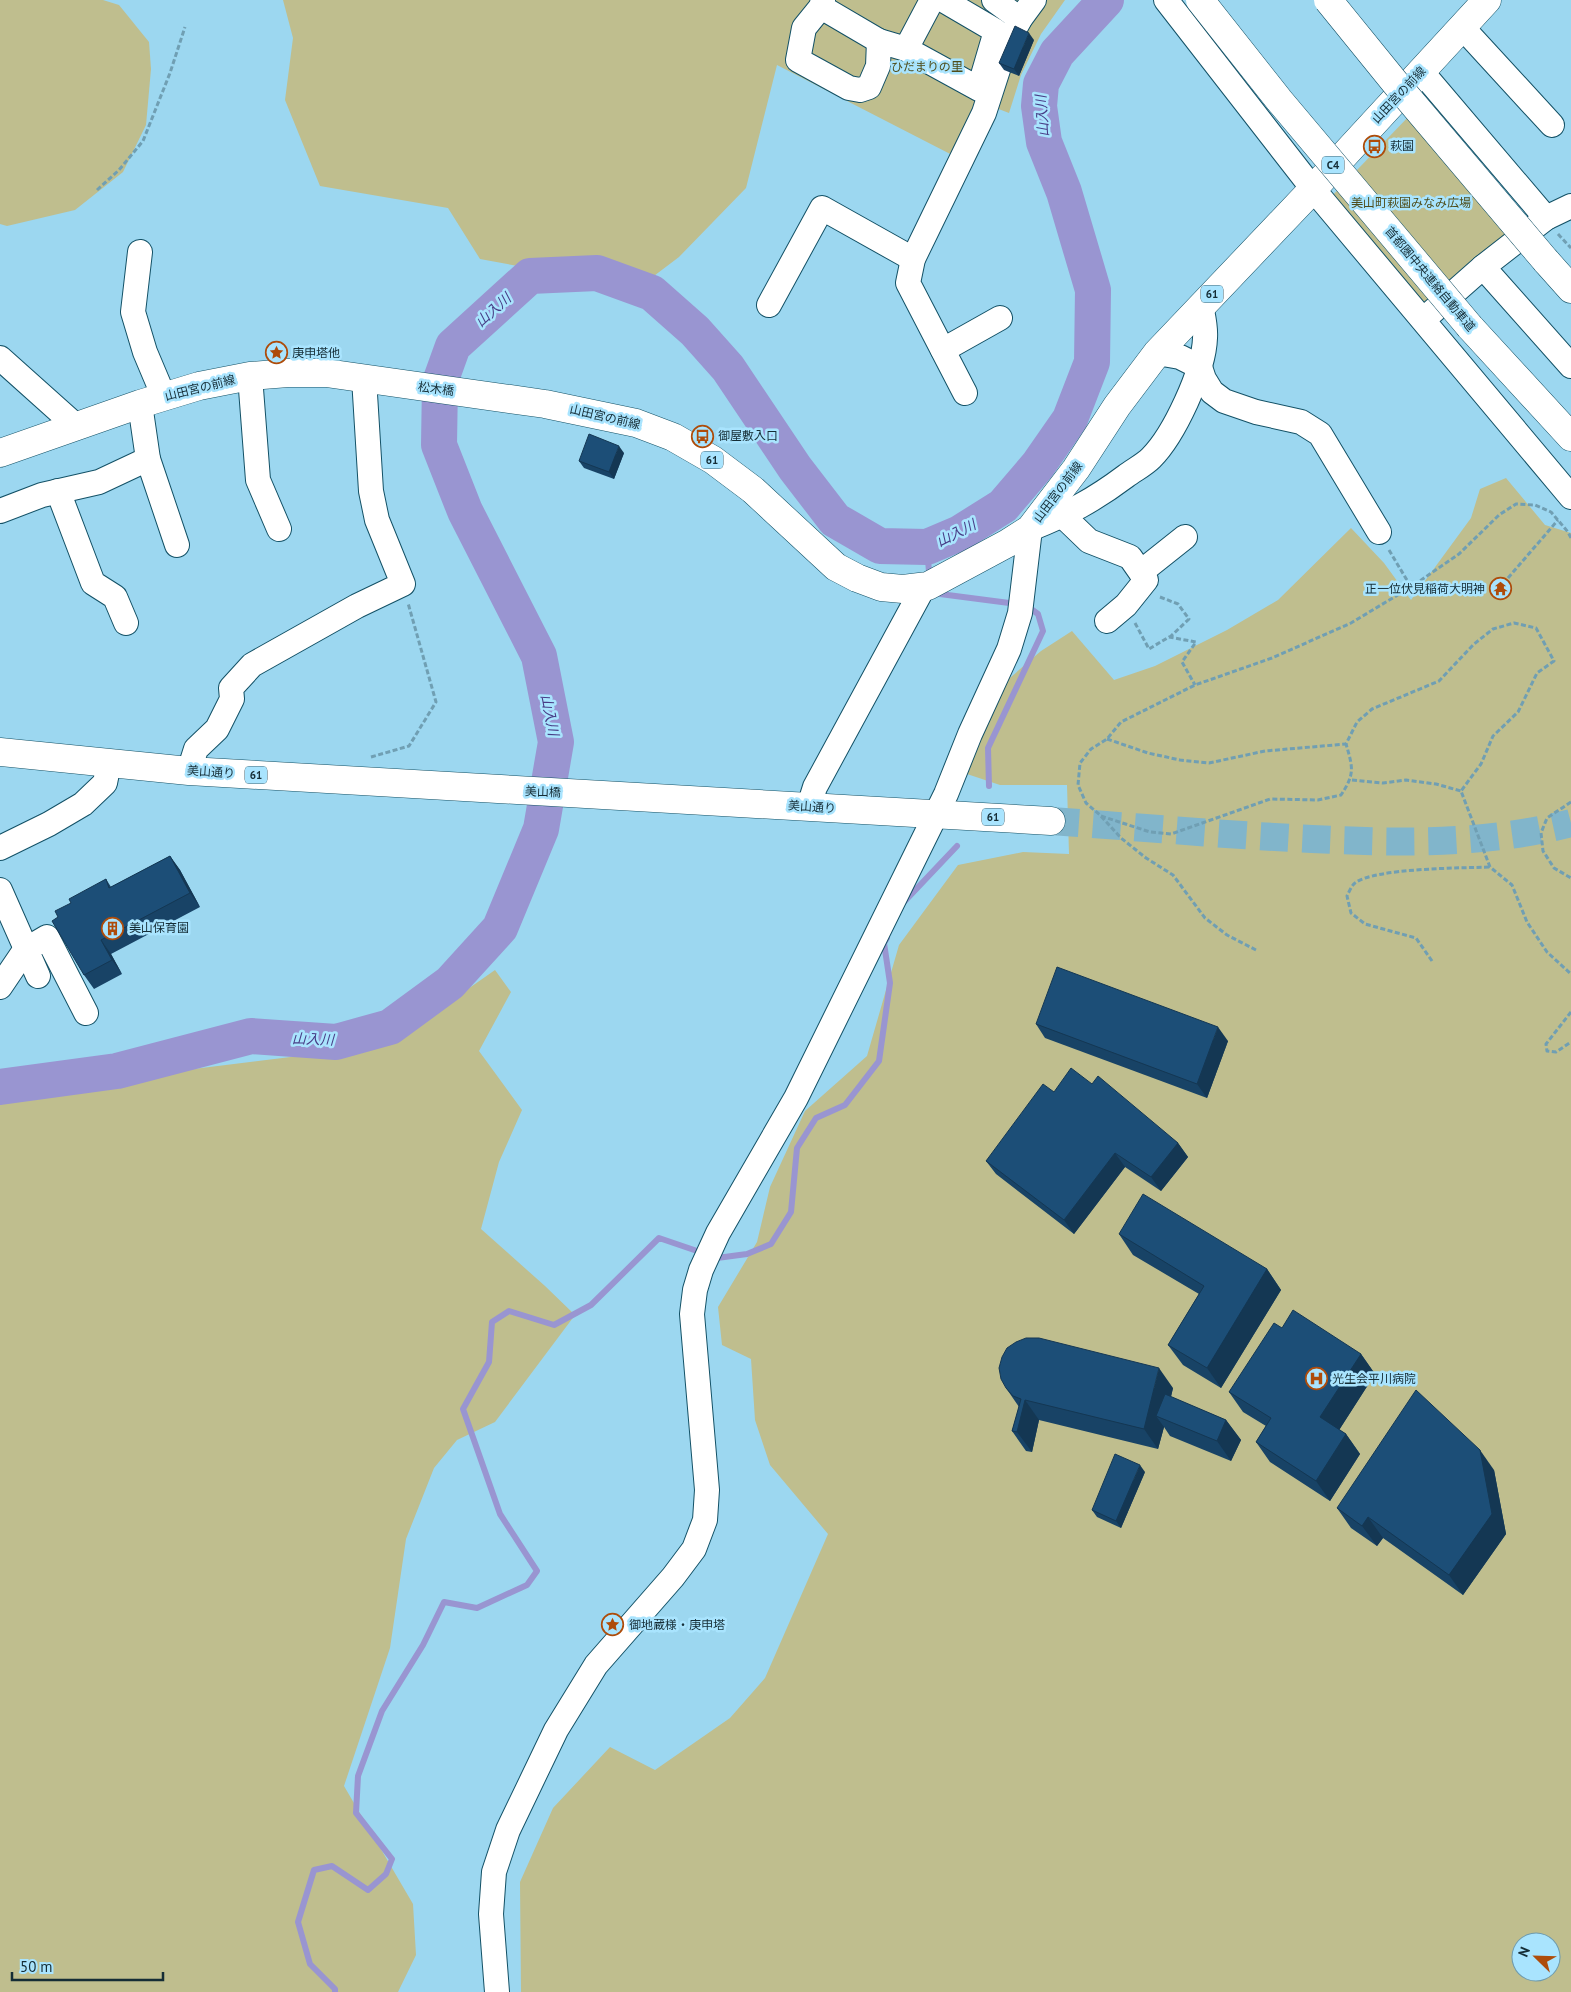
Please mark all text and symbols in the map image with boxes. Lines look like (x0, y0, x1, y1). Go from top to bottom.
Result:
park label: ひだまりの里 (891, 59, 963, 74)
street label: 山田宮の前線 (1369, 63, 1429, 126)
water label: 山入川 (1031, 92, 1052, 138)
bus stop icon: 萩園 (1362, 134, 1386, 158)
place label: 萩園 (1390, 138, 1414, 153)
road number: C4 (1322, 156, 1344, 174)
park label: 美山町萩園みなみ広場 (1351, 195, 1471, 210)
street label: 首都圏中央連絡自動車道 (1382, 223, 1479, 334)
road number: 61 (1201, 286, 1223, 302)
water label: 山入川 (471, 288, 516, 331)
place icon: 庚申塔他 (264, 341, 288, 365)
place label: 庚申塔他 (292, 345, 340, 360)
street label: 山田宮の前線 (163, 372, 237, 404)
street label: 松木橋 (417, 379, 455, 398)
street label: 山田宮の前線 (568, 401, 642, 432)
bus stop icon: 御屋敷入口 (690, 424, 714, 448)
place label: 御屋敷入口 (718, 428, 778, 443)
road number: 61 (701, 452, 723, 468)
street label: 山田宮の前線 (1030, 458, 1085, 525)
water label: 山入川 (933, 515, 981, 551)
temple icon: 正一位伏見稲荷大明神 (1489, 577, 1513, 601)
place label: 正一位伏見稲荷大明神 (1365, 581, 1485, 596)
water label: 山入川 (537, 693, 563, 739)
street label: 美山通り (187, 762, 236, 781)
road number: 61 (245, 766, 267, 784)
street label: 美山橋 (525, 783, 561, 800)
street label: 美山通り (788, 797, 837, 816)
road number: 61 (982, 809, 1004, 826)
building icon: 美山保育園 (101, 916, 125, 940)
place label: 美山保育園 (129, 920, 189, 935)
water label: 山入川 (292, 1029, 336, 1049)
hospital icon: 光生会平川病院 (1304, 1367, 1328, 1391)
place label: 光生会平川病院 (1332, 1371, 1416, 1386)
place icon: 御地蔵様・庚申塔 (601, 1613, 625, 1637)
place label: 御地蔵様・庚申塔 (629, 1617, 725, 1632)
north arrow (1511, 1932, 1561, 1982)
text: N (1514, 1944, 1534, 1960)
scale bar (12, 1950, 164, 1982)
text: 50 m (20, 1957, 53, 1976)

